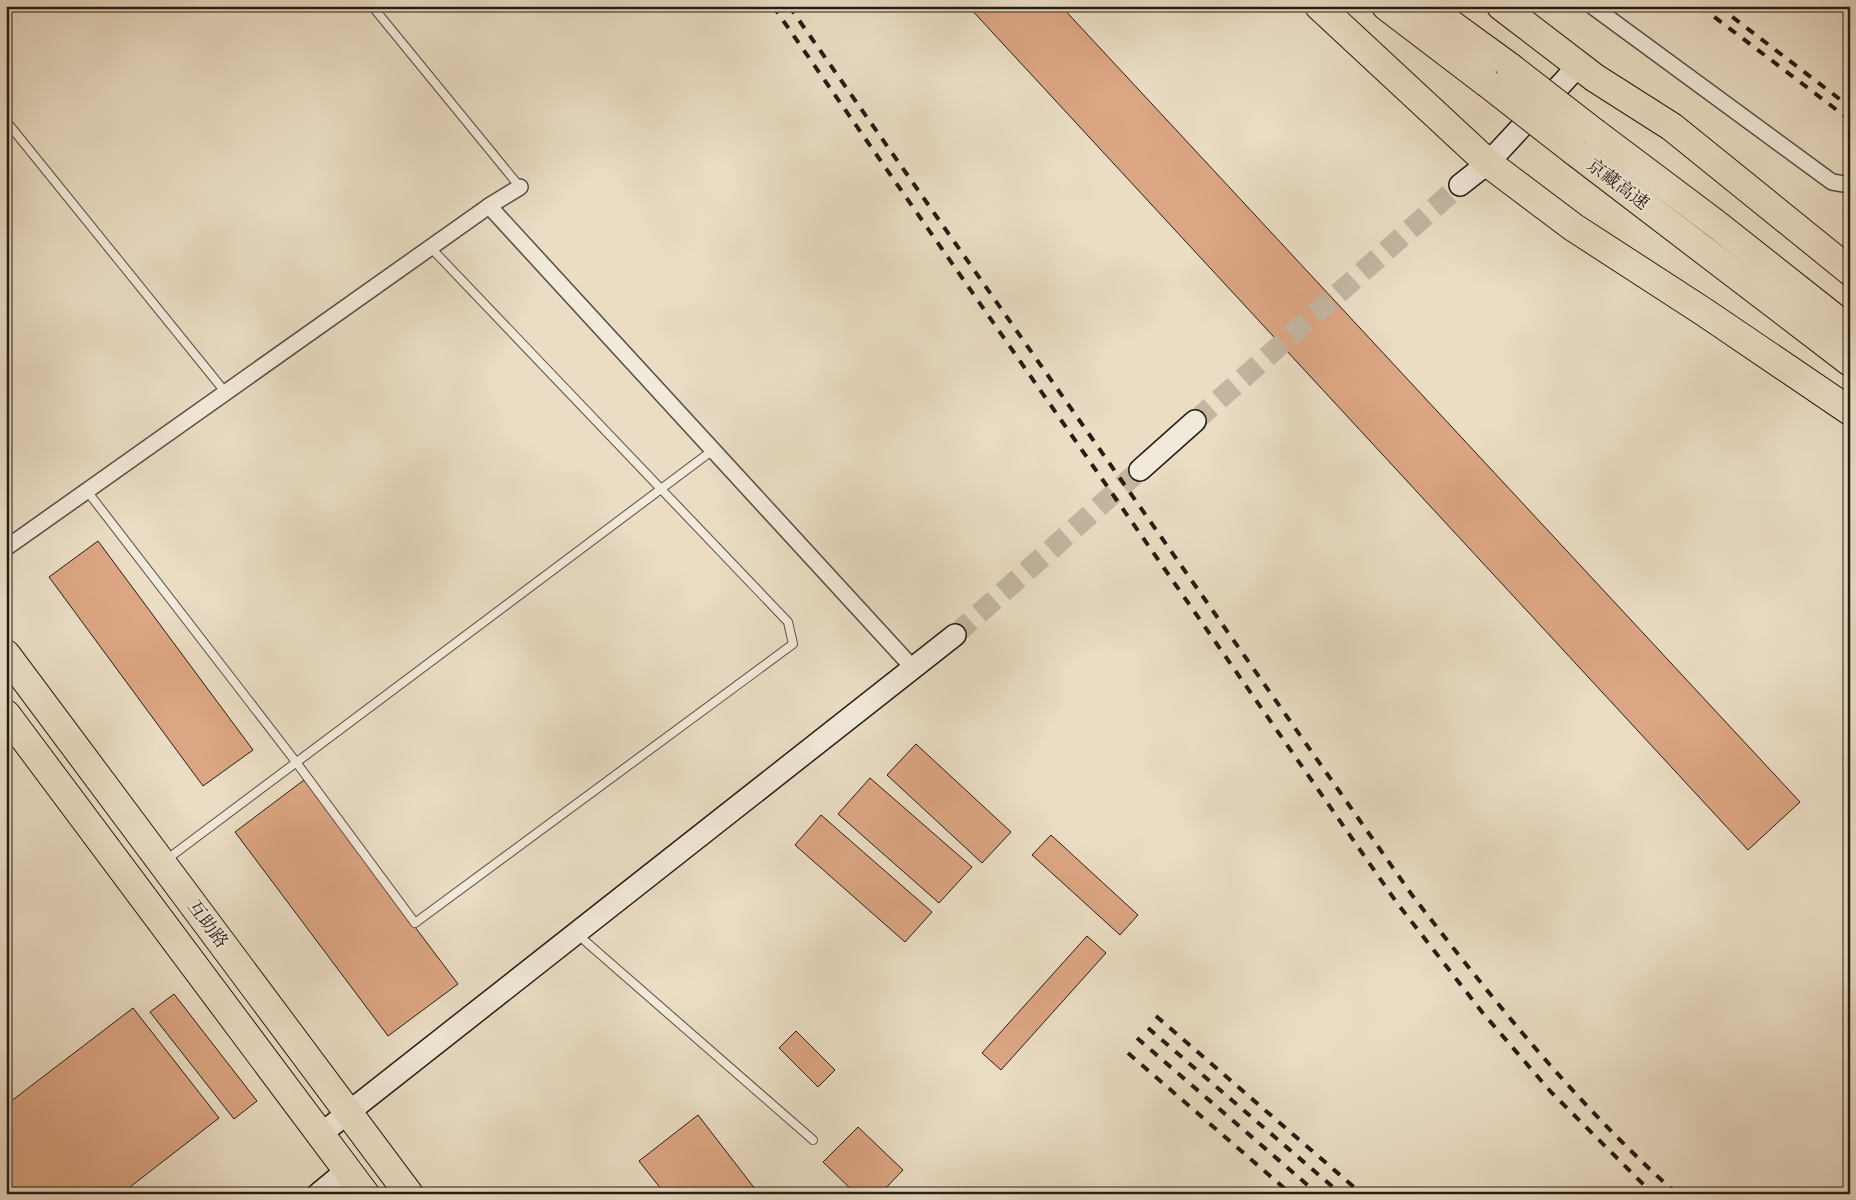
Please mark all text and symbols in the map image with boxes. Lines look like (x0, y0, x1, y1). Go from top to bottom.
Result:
street label: 京藏高速 (1582, 153, 1654, 215)
street label: 互助路 (182, 895, 234, 953)

